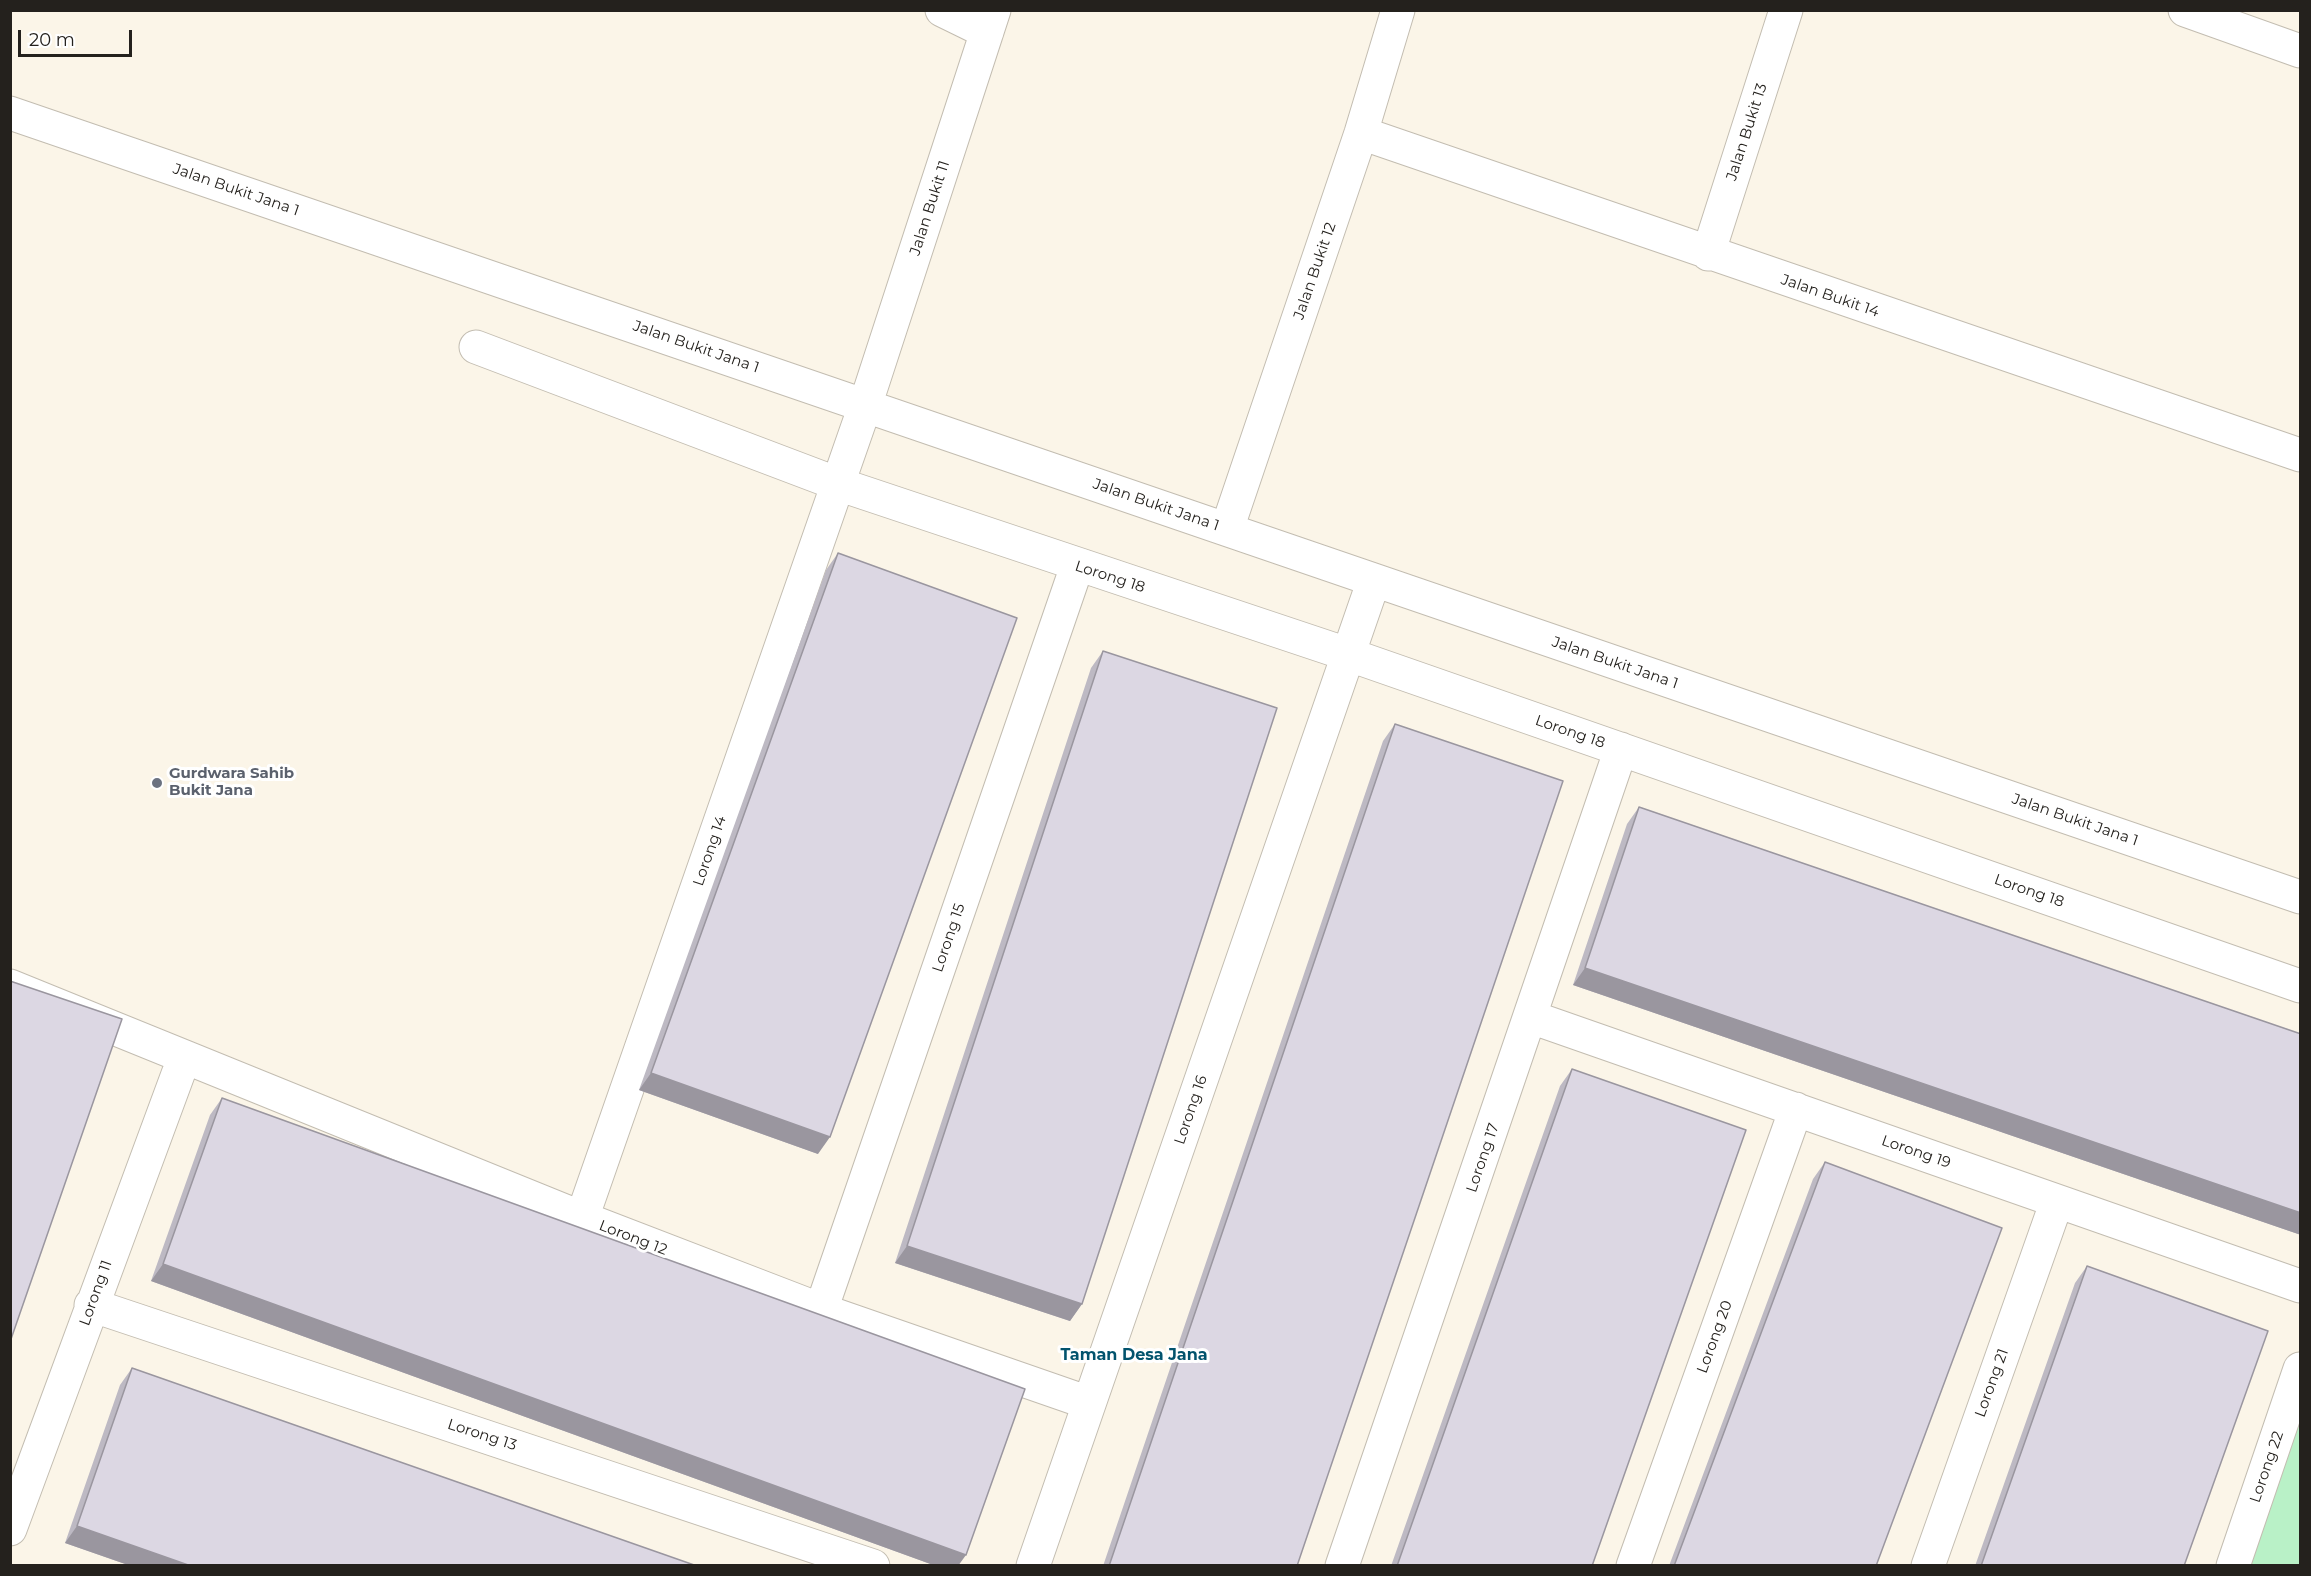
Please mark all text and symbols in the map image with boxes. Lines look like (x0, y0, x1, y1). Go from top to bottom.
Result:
scale bar (21, 18, 135, 56)
text: 20 m (29, 29, 75, 51)
street label: Jalan Bukit 13 (1723, 81, 1771, 183)
street label: Jalan Bukit 11 (906, 158, 954, 258)
street label: Jalan Bukit Jana 1 (171, 160, 301, 220)
street label: Jalan Bukit 12 (1290, 220, 1340, 322)
street label: Jalan Bukit 14 (1778, 271, 1882, 321)
street label: Jalan Bukit Jana 1 (631, 317, 761, 377)
street label: Jalan Bukit Jana 1 (1091, 475, 1221, 535)
street label: Lorong 18 (1073, 557, 1147, 597)
street label: Jalan Bukit Jana 1 (1550, 633, 1680, 693)
street label: Lorong 18 (1533, 712, 1607, 752)
place label: Gurdwara Sahib Bukit Jana (169, 765, 294, 800)
marker: Gurdwara Sahib Bukit Jana (150, 776, 164, 790)
street label: Jalan Bukit Jana 1 (2010, 790, 2140, 850)
street label: Lorong 14 (690, 814, 730, 888)
street label: Lorong 18 (1992, 871, 2066, 911)
street label: Lorong 15 (929, 901, 969, 975)
street label: Lorong 16 (1171, 1073, 1211, 1147)
street label: Lorong 17 (1463, 1121, 1503, 1195)
street label: Lorong 19 (1879, 1132, 1953, 1172)
street label: Lorong 12 (596, 1217, 670, 1259)
street label: Lorong 11 (76, 1258, 116, 1328)
street label: Lorong 20 (1694, 1298, 1736, 1376)
district label: Taman Desa Jana (1060, 1345, 1208, 1365)
street label: Lorong 21 (1971, 1346, 2013, 1420)
street label: Lorong 13 (445, 1415, 519, 1455)
street label: Lorong 22 (2246, 1429, 2288, 1505)

